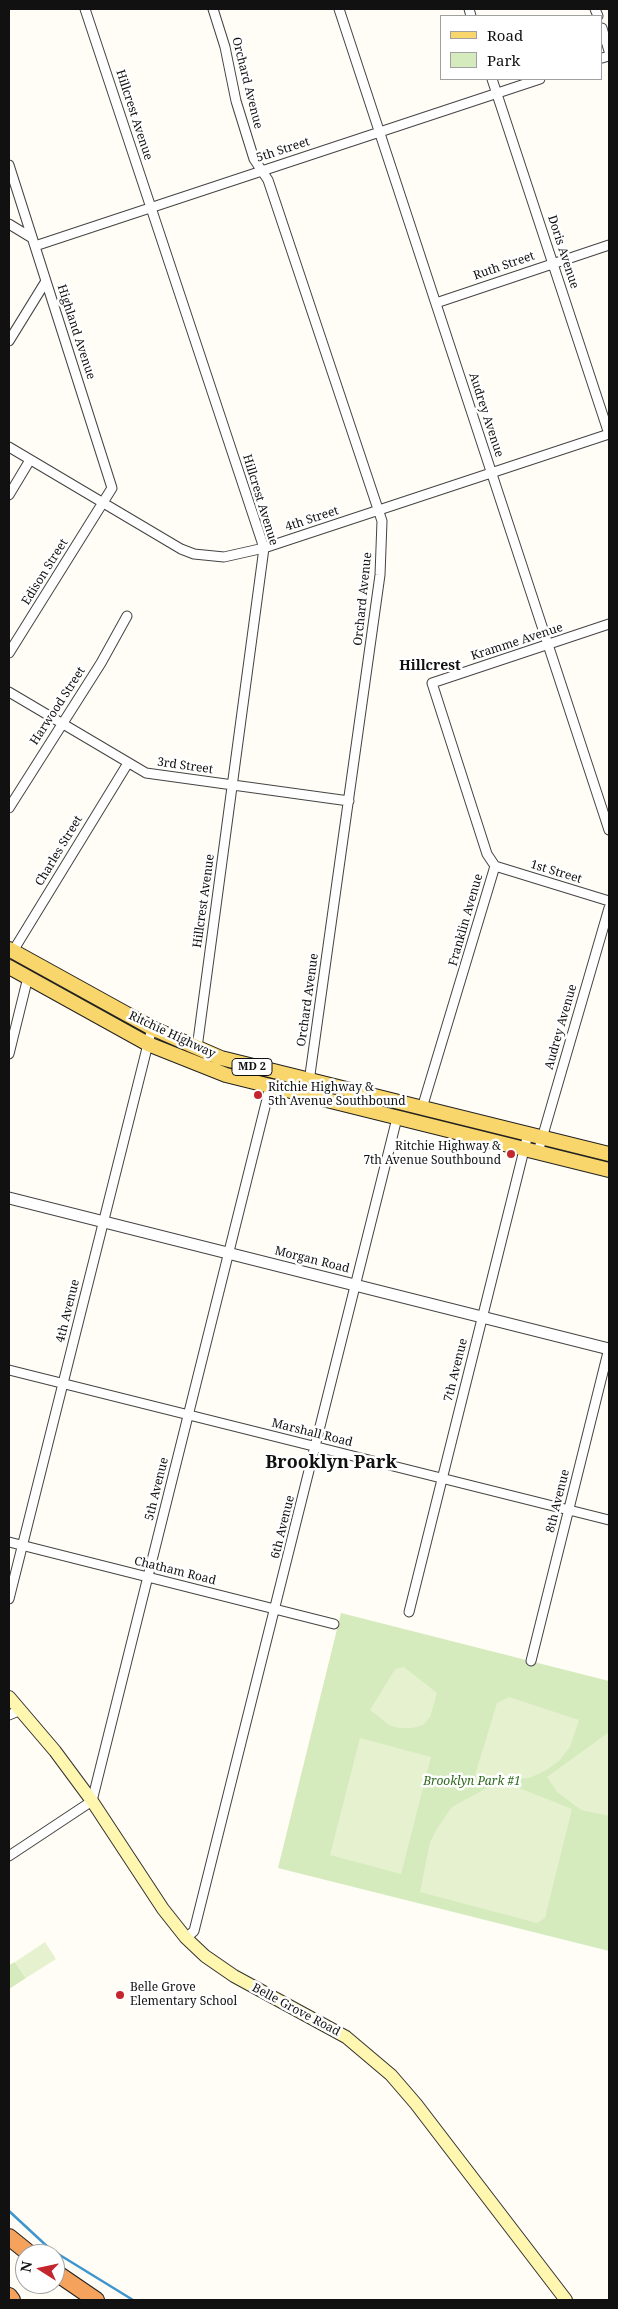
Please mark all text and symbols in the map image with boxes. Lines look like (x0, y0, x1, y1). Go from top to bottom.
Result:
legend (440, 15, 603, 80)
text: Road (487, 25, 523, 45)
street label: Orchard Avenue (229, 36, 265, 130)
text: Park (487, 50, 520, 70)
street label: Hillcrest Avenue (113, 68, 155, 162)
street label: 5th Street (255, 135, 311, 165)
street label: Doris Avenue (544, 213, 582, 291)
street label: Ruth Street (471, 249, 537, 283)
street label: Highland Avenue (54, 283, 98, 381)
street label: Audrey Avenue (466, 371, 506, 459)
street label: Hillcrest Avenue (239, 453, 281, 547)
street label: 4th Street (284, 504, 340, 534)
street label: Edison Street (19, 536, 71, 608)
street label: Orchard Avenue (351, 552, 375, 646)
street label: Kramme Avenue (469, 620, 565, 664)
district label: Hillcrest (399, 658, 461, 674)
street label: Harwood Street (27, 664, 89, 748)
street label: 3rd Street (156, 755, 214, 777)
street label: Charles Street (32, 813, 86, 889)
street label: Hillcrest Avenue (190, 853, 218, 949)
street label: 1st Street (529, 857, 583, 887)
street label: Franklin Avenue (446, 872, 486, 968)
street label: Orchard Avenue (294, 953, 322, 1047)
street label: Audrey Avenue (542, 983, 580, 1071)
street label: Ritchie Highway (126, 1009, 218, 1061)
road number: MD 2 (232, 1058, 272, 1076)
place label: Ritchie Highway & 5th Avenue Southbound (268, 1081, 406, 1109)
marker: Ritchie Highway & 5th Avenue Southbound (252, 1089, 264, 1101)
place label: Ritchie Highway & 7th Avenue Southbound (363, 1140, 501, 1168)
marker: Ritchie Highway & 7th Avenue Southbound (505, 1148, 517, 1160)
street label: Morgan Road (273, 1244, 351, 1276)
street label: 4th Avenue (53, 1278, 83, 1344)
street label: 7th Avenue (441, 1337, 471, 1403)
street label: Marshall Road (270, 1416, 354, 1450)
district label: Brooklyn Park (265, 1452, 397, 1474)
street label: 5th Avenue (142, 1456, 172, 1522)
street label: 8th Avenue (543, 1468, 573, 1534)
street label: 6th Avenue (268, 1494, 298, 1560)
street label: Chatham Road (133, 1554, 217, 1588)
park label: Brooklyn Park #1 (423, 1775, 521, 1789)
place label: Belle Grove Elementary School (130, 1981, 237, 2009)
street label: Belle Grove Road (249, 1981, 343, 2039)
marker: Belle Grove Elementary School (114, 1989, 126, 2001)
north arrow (15, 2244, 65, 2294)
text: N (15, 2259, 36, 2274)

